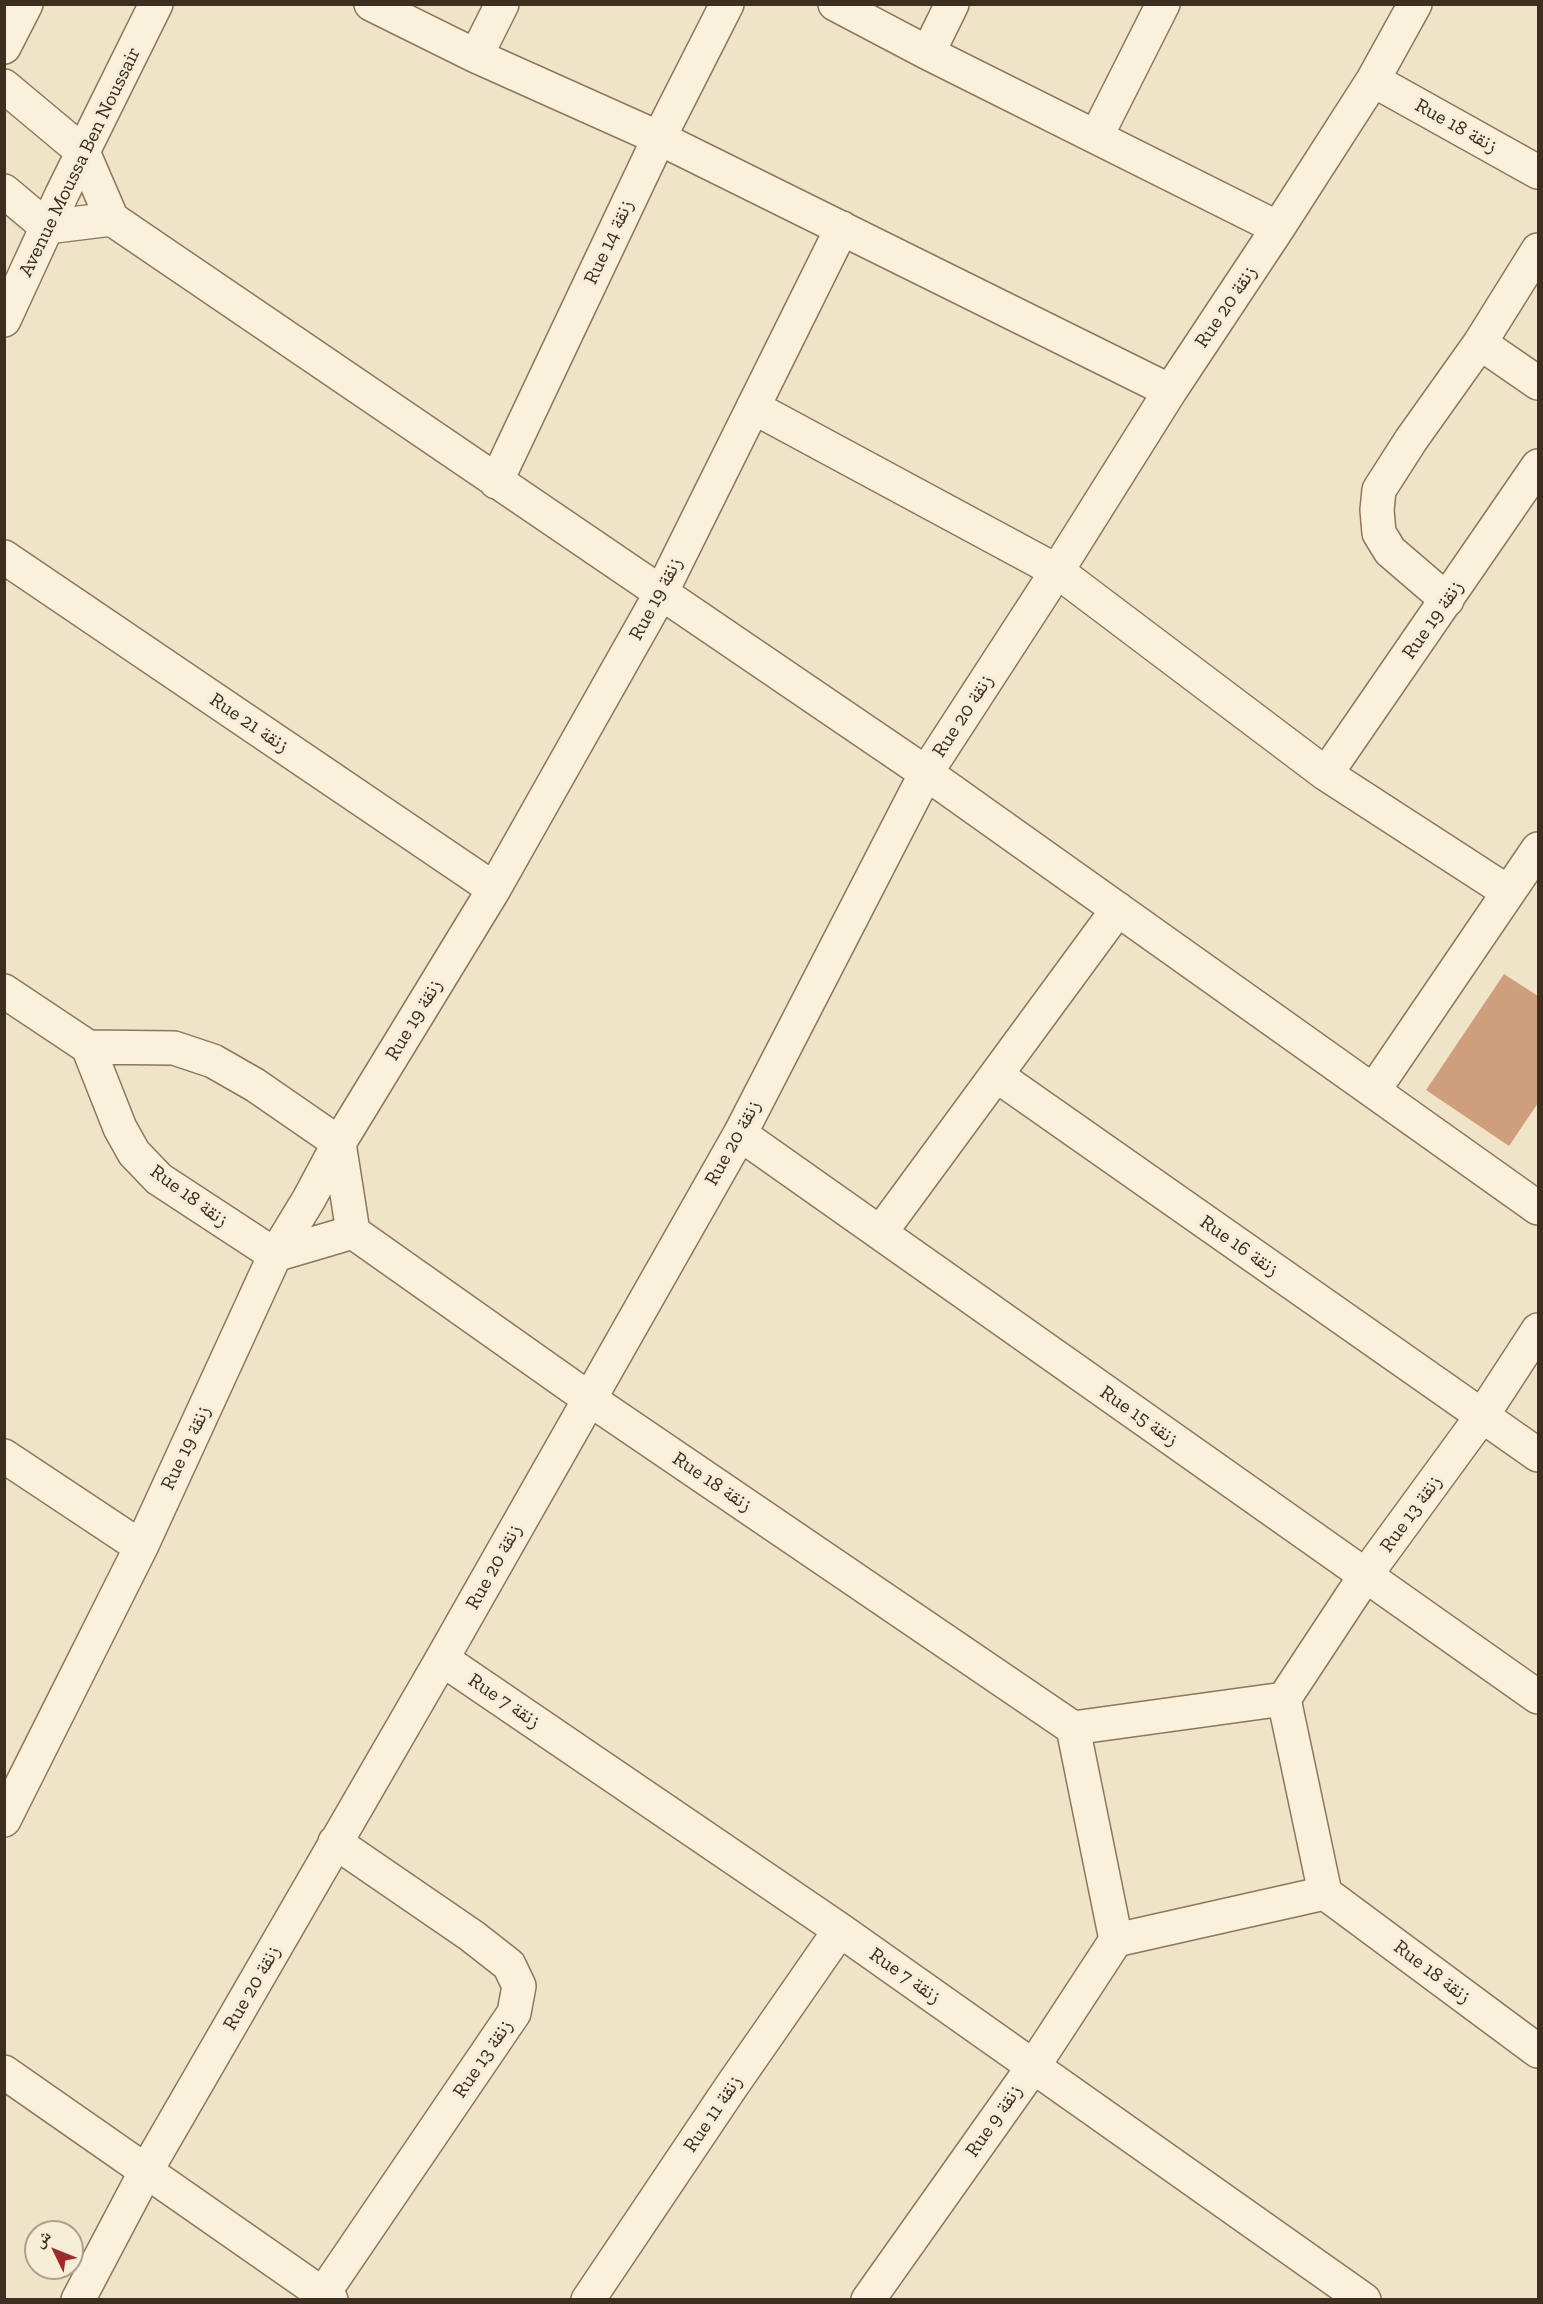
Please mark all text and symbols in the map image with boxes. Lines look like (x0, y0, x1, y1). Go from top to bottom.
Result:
street label: Avenue Moussa Ben Noussair (14, 43, 146, 281)
street label: Rue 18 زنقة (1411, 94, 1501, 158)
street label: Rue 14 زنقة (579, 196, 639, 288)
street label: Rue 20 زنقة (1190, 261, 1262, 353)
street label: Rue 19 زنقة (624, 553, 688, 645)
street label: Rue 19 زنقة (1397, 576, 1469, 664)
street label: Rue 20 زنقة (927, 670, 999, 762)
street label: Rue 21 زنقة (205, 688, 293, 758)
street label: Rue 19 زنقة (380, 975, 448, 1065)
street label: Rue 20 زنقة (700, 1096, 766, 1190)
street label: Rue 18 زنقة (145, 1160, 233, 1232)
street label: Rue 16 زنقة (1195, 1210, 1283, 1282)
street label: Rue 15 زنقة (1095, 1380, 1183, 1452)
street label: Rue 19 زنقة (156, 1402, 216, 1494)
street label: Rue 18 زنقة (668, 1447, 756, 1517)
street label: Rue 13 زنقة (1375, 1471, 1447, 1557)
street label: Rue 20 زنقة (461, 1520, 527, 1614)
street label: Rue 7 زنقة (464, 1668, 544, 1734)
street label: Rue 18 زنقة (1389, 1935, 1475, 2009)
street label: Rue 20 زنقة (218, 1941, 286, 2035)
street label: Rue 7 زنقة (865, 1943, 945, 2009)
street label: Rue 13 زنقة (448, 2015, 518, 2103)
street label: Rue 11 زنقة (679, 2071, 747, 2157)
street label: Rue 9 زنقة (960, 2080, 1028, 2162)
north arrow (24, 2220, 84, 2280)
text: ش (29, 2226, 55, 2251)

